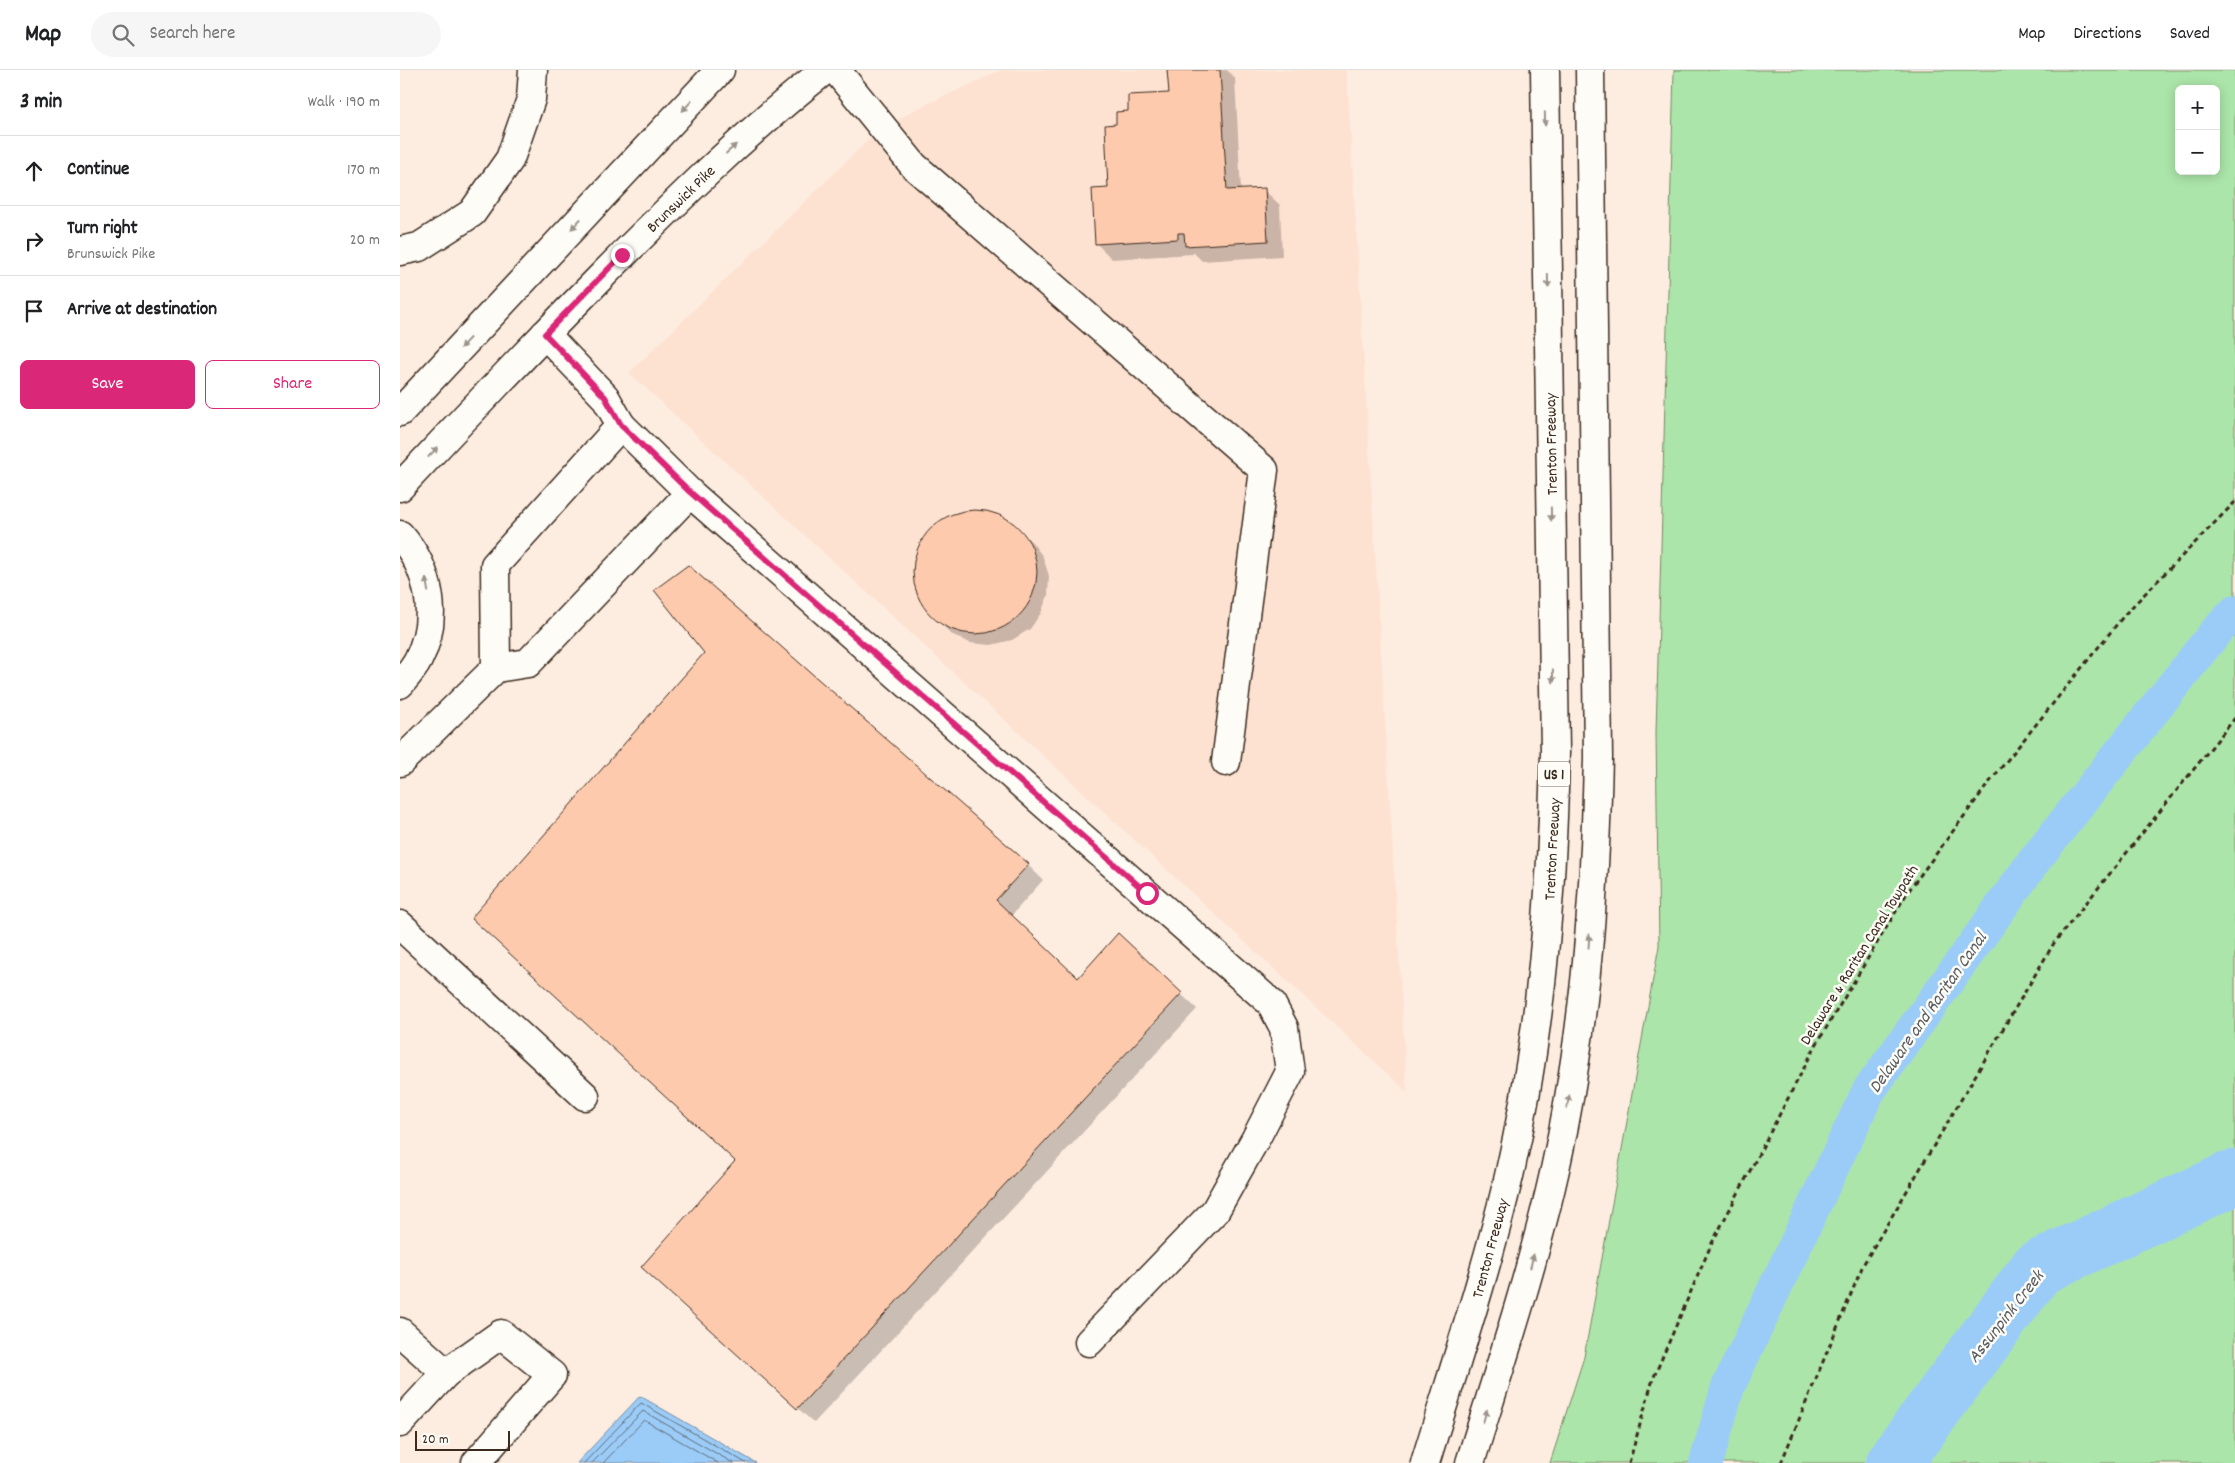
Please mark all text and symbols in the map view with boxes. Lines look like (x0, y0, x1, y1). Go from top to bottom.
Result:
search box (91, 12, 441, 57)
text: Map (25, 18, 61, 52)
icon: search (109, 21, 137, 49)
text: Search here (149, 21, 235, 48)
text: Map (2018, 22, 2045, 47)
text: Directions (2073, 22, 2142, 47)
text: Saved (2170, 22, 2210, 47)
map controls (2175, 85, 2220, 175)
button: + (2175, 85, 2220, 130)
text: 3 min (20, 88, 62, 118)
text: Walk · 190 m (308, 91, 380, 114)
one-way arrow (681, 99, 693, 111)
one-way arrow (1542, 111, 1550, 127)
button: − (2175, 130, 2220, 175)
one-way arrow (725, 143, 737, 155)
icon: ahead (20, 157, 48, 185)
text: Continue (67, 157, 129, 184)
text: 170 m (347, 159, 380, 182)
street label: Brunswick Pike (642, 161, 721, 239)
text: Turn right (67, 216, 138, 243)
one-way arrow (570, 218, 582, 230)
icon: right (20, 227, 48, 255)
text: 20 m (350, 229, 380, 252)
text: Brunswick Pike (67, 243, 155, 266)
route end (611, 244, 634, 267)
one-way arrow (1544, 273, 1552, 289)
icon: arrive (20, 297, 48, 325)
text: Arrive at destination (67, 297, 217, 324)
one-way arrow (459, 337, 471, 349)
button: Save (20, 360, 195, 409)
button: Share (205, 360, 380, 409)
street label: Trenton Freeway (1540, 392, 1565, 495)
one-way arrow (427, 446, 439, 458)
one-way arrow (1547, 506, 1555, 522)
one-way arrow (422, 576, 430, 592)
one-way arrow (1550, 668, 1558, 684)
road number: US 1 (1538, 762, 1570, 786)
street label: Trenton Freeway (1539, 797, 1568, 901)
street label: Delaware & Raritan Canal Towpath (1795, 861, 1925, 1050)
route start (1136, 882, 1159, 905)
water label: Delaware and Raritan Canal (1864, 927, 1995, 1099)
one-way arrow (1586, 933, 1594, 949)
one-way arrow (1564, 1094, 1572, 1110)
street label: Trenton Freeway (1467, 1196, 1516, 1301)
one-way arrow (1528, 1253, 1536, 1268)
water label: Assunpink Creek (1963, 1265, 2052, 1369)
one-way arrow (1481, 1409, 1489, 1424)
scale bar (415, 1428, 510, 1451)
text: 20 m (422, 1430, 449, 1450)

